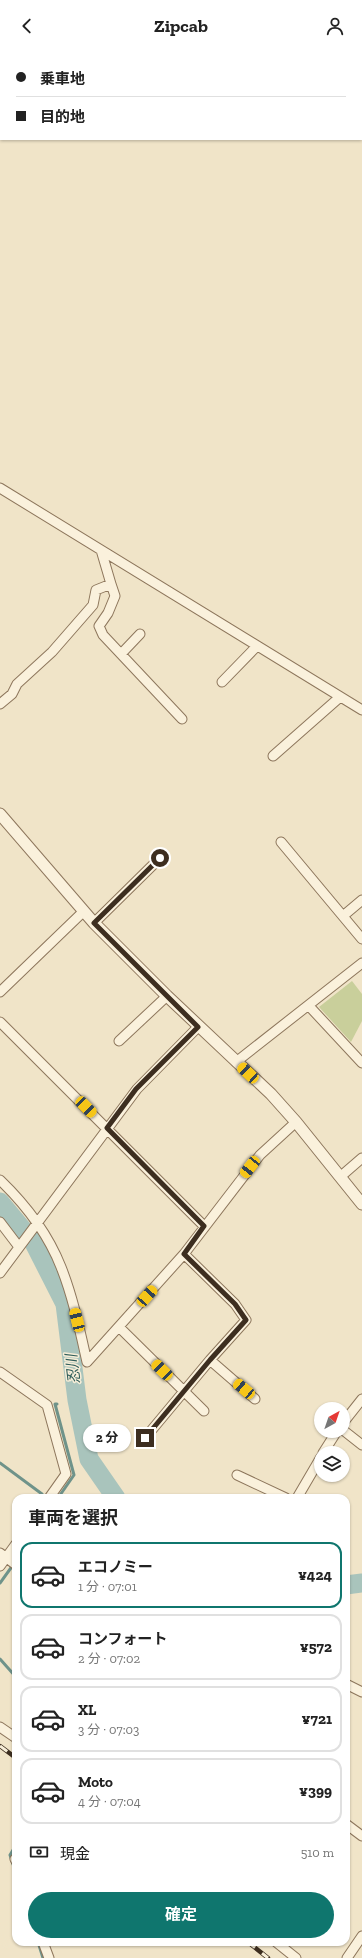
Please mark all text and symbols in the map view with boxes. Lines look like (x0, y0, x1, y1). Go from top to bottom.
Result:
icon: back (16, 15, 38, 37)
text: Zipcab (154, 15, 208, 37)
icon: person (324, 15, 346, 37)
text: 乗車地 (40, 70, 85, 88)
text: 目的地 (40, 108, 85, 126)
route start (151, 849, 169, 867)
car (235, 1060, 261, 1086)
car (73, 1094, 99, 1120)
car (238, 1154, 262, 1180)
car (135, 1283, 159, 1309)
car (68, 1307, 86, 1333)
water label: 忍川 (62, 1351, 84, 1385)
car (149, 1357, 175, 1383)
car (231, 1377, 257, 1401)
north arrow (314, 1402, 350, 1438)
map controls (314, 1402, 350, 1482)
callout: 2 分 (83, 1424, 131, 1452)
route end (136, 1429, 154, 1447)
text: 2 分 (96, 1430, 118, 1445)
button: layers (314, 1446, 350, 1482)
text: 車両を選択 (28, 1507, 118, 1529)
icon: car (30, 1557, 66, 1593)
text: エコノミー (78, 1558, 153, 1576)
text: ¥424 (298, 1566, 332, 1584)
text: 1 分 · 07:01 (78, 1579, 137, 1594)
icon: car (30, 1629, 66, 1665)
text: コンフォート (78, 1630, 168, 1648)
text: ¥572 (300, 1638, 332, 1656)
text: 2 分 · 07:02 (78, 1651, 140, 1666)
icon: car (30, 1701, 66, 1737)
text: XL (78, 1701, 96, 1719)
text: ¥721 (302, 1710, 332, 1728)
text: 3 分 · 07:03 (78, 1722, 139, 1737)
icon: car (30, 1773, 66, 1809)
text: Moto (78, 1773, 113, 1791)
text: ¥399 (299, 1782, 332, 1800)
text: 4 分 · 07:04 (78, 1794, 141, 1809)
icon: cash (28, 1841, 50, 1863)
text: 現金 (60, 1845, 90, 1863)
text: 510 m (301, 1845, 334, 1860)
button: 確定 (28, 1892, 334, 1938)

